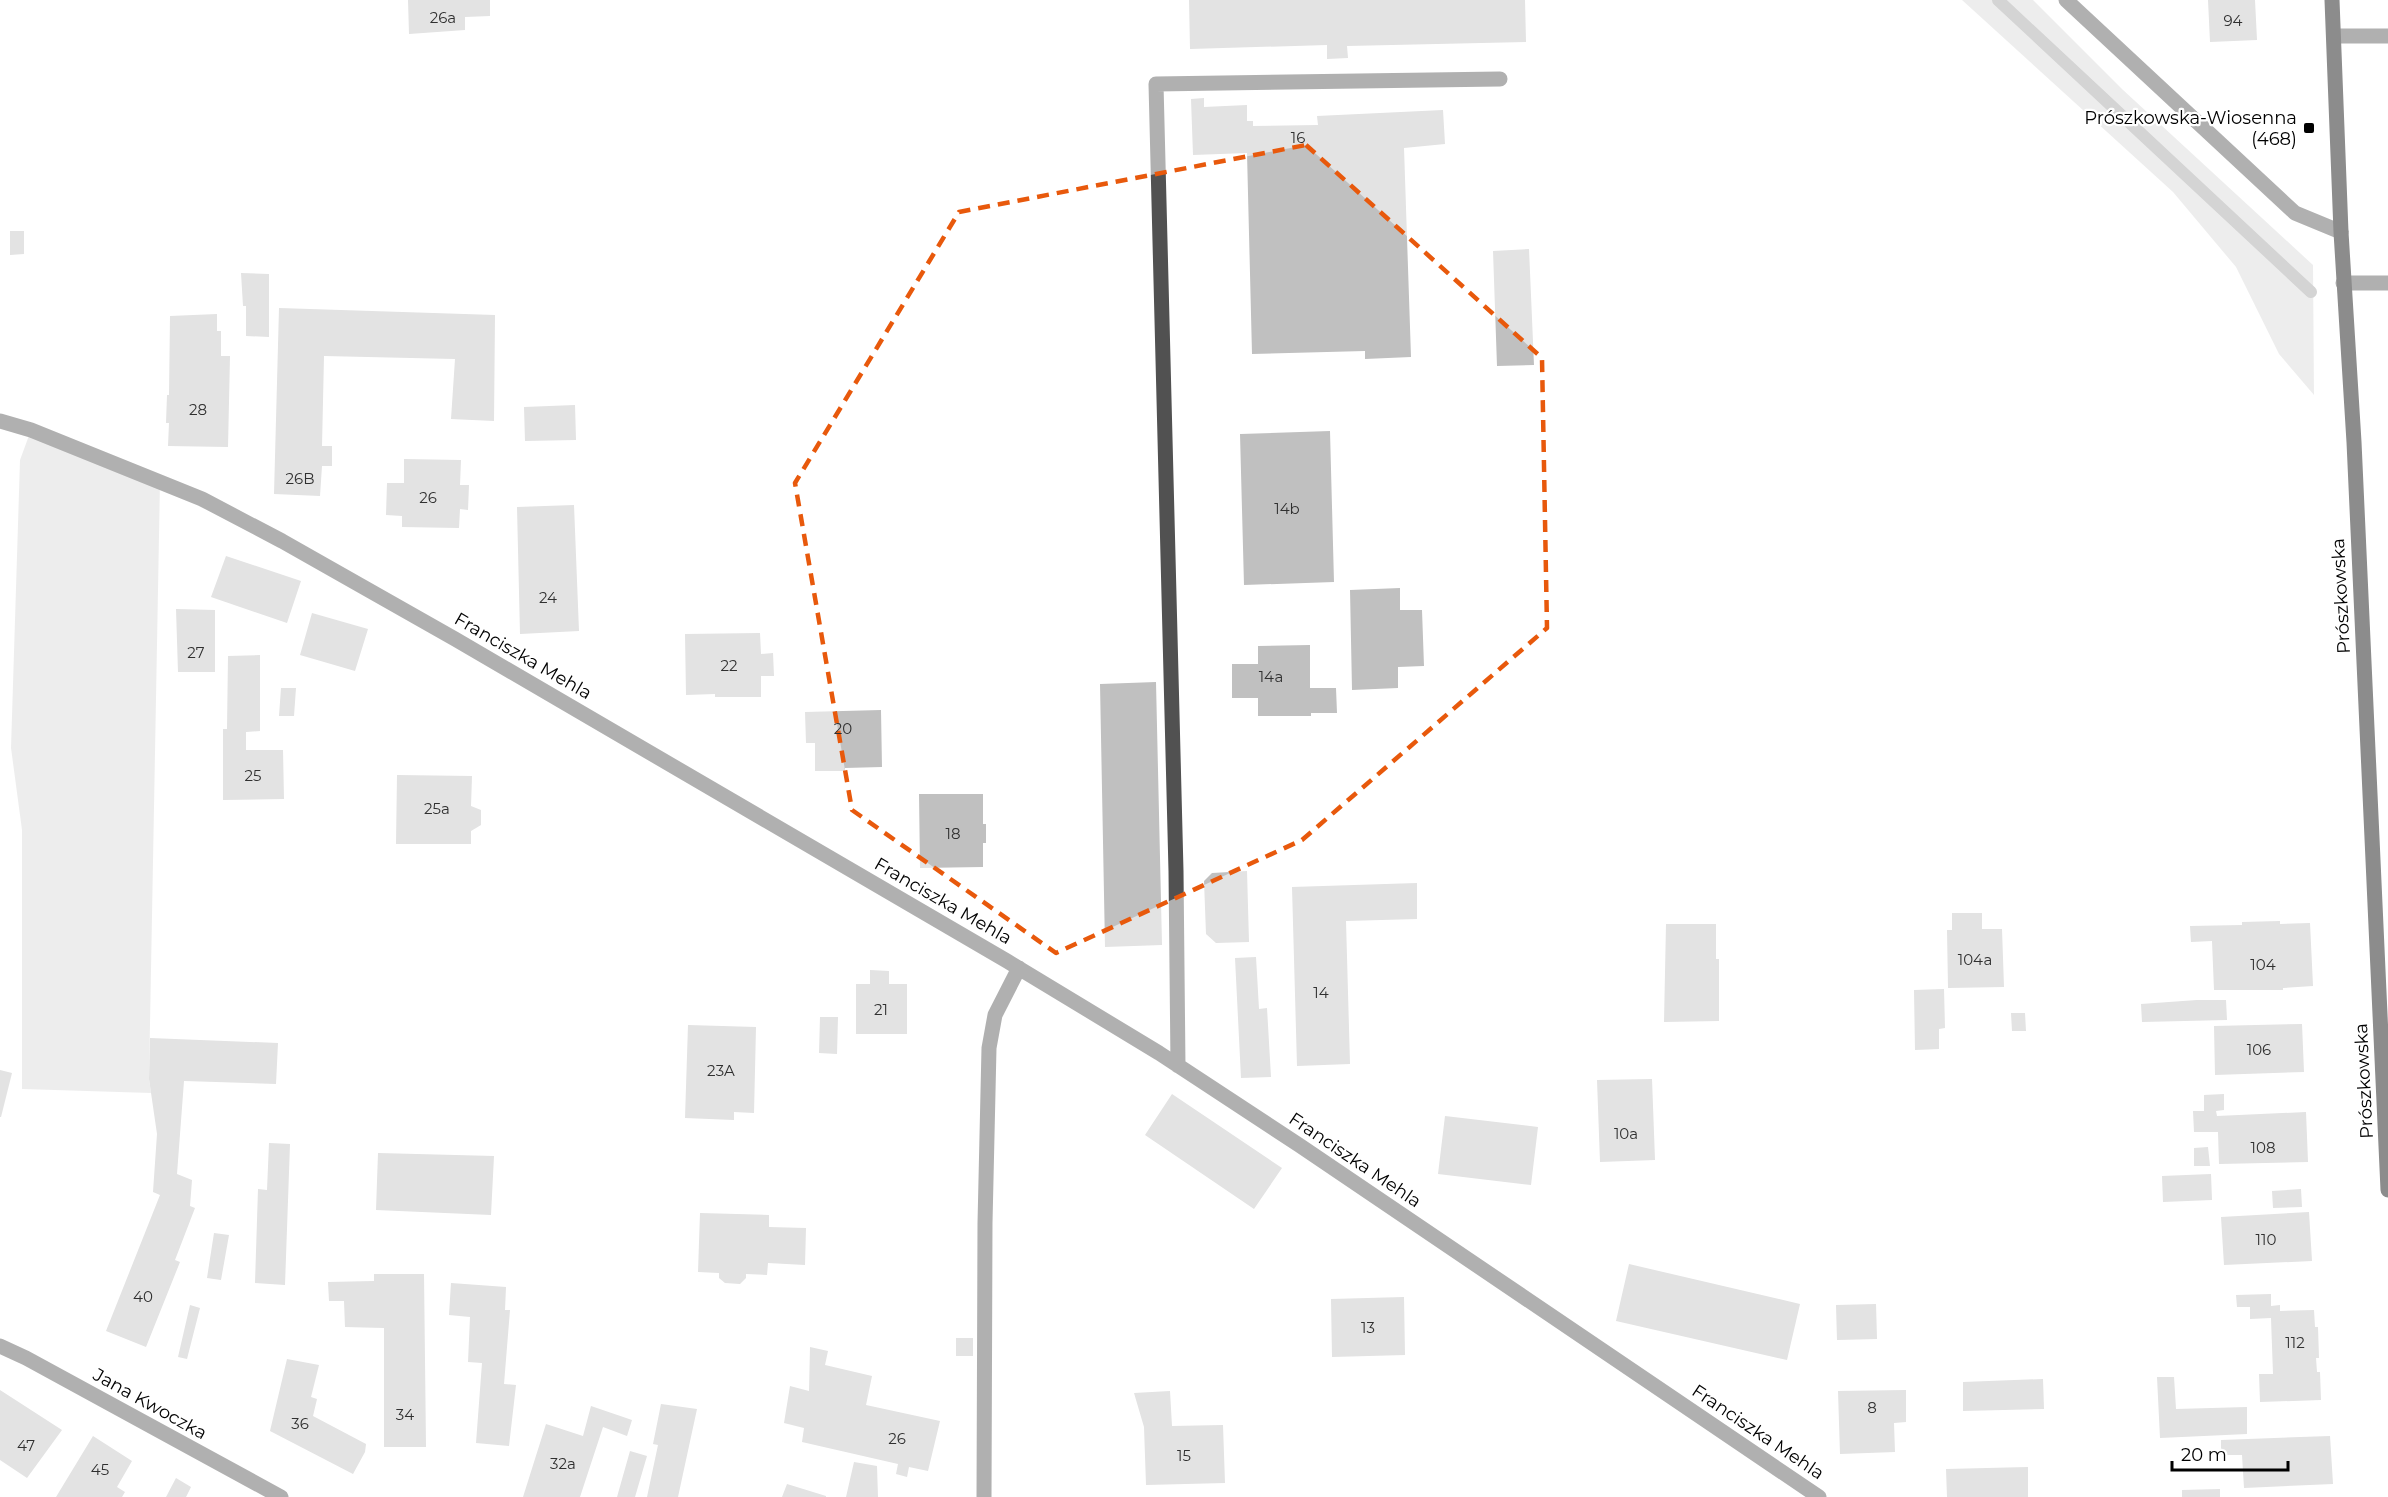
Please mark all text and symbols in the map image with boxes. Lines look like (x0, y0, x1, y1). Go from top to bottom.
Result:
house number: 26a (430, 8, 456, 27)
house number: 94 (2223, 11, 2243, 30)
place label: Prószkowska-Wiosenna (468) (2084, 107, 2297, 150)
marker: Prószkowska-Wiosenna (468) (2302, 121, 2316, 135)
house number: 16 (1291, 128, 1305, 147)
house number: 28 (189, 400, 207, 419)
house number: 26B (286, 469, 314, 488)
house number: 26 (419, 488, 437, 507)
house number: 14b (1274, 499, 1300, 518)
street label: Prószkowska (2327, 538, 2355, 654)
house number: 24 (539, 588, 557, 607)
street label: Franciszka Mehla (450, 608, 596, 704)
house number: 27 (187, 643, 205, 662)
house number: 22 (720, 656, 738, 675)
house number: 14a (1259, 667, 1283, 686)
house number: 20 (834, 719, 852, 738)
house number: 25 (244, 766, 262, 785)
house number: 25a (424, 799, 450, 818)
house number: 18 (946, 824, 961, 843)
street label: Franciszka Mehla (870, 853, 1016, 949)
house number: 104a (1958, 950, 1992, 969)
house number: 104 (2250, 955, 2276, 974)
house number: 14 (1313, 983, 1329, 1002)
house number: 21 (874, 1000, 888, 1019)
street label: Prószkowska (2350, 1023, 2378, 1139)
house number: 106 (2247, 1040, 2271, 1059)
house number: 23A (707, 1061, 735, 1080)
street label: Franciszka Mehla (1285, 1108, 1425, 1212)
house number: 10a (1614, 1124, 1638, 1143)
house number: 108 (2251, 1138, 2275, 1157)
house number: 110 (2256, 1230, 2276, 1249)
house number: 40 (133, 1287, 153, 1306)
house number: 13 (1361, 1318, 1375, 1337)
house number: 112 (2285, 1333, 2305, 1352)
street label: Jana Kwoczka (88, 1363, 211, 1444)
street label: Franciszka Mehla (1688, 1380, 1828, 1484)
house number: 8 (1867, 1398, 1877, 1417)
house number: 34 (396, 1405, 414, 1424)
house number: 36 (291, 1414, 309, 1433)
house number: 26 (888, 1429, 906, 1448)
scale bar (2172, 1434, 2288, 1472)
house number: 47 (17, 1436, 35, 1455)
text: 20 m (2181, 1444, 2227, 1466)
house number: 15 (1177, 1446, 1191, 1465)
house number: 32a (550, 1454, 576, 1473)
house number: 45 (91, 1460, 109, 1479)

